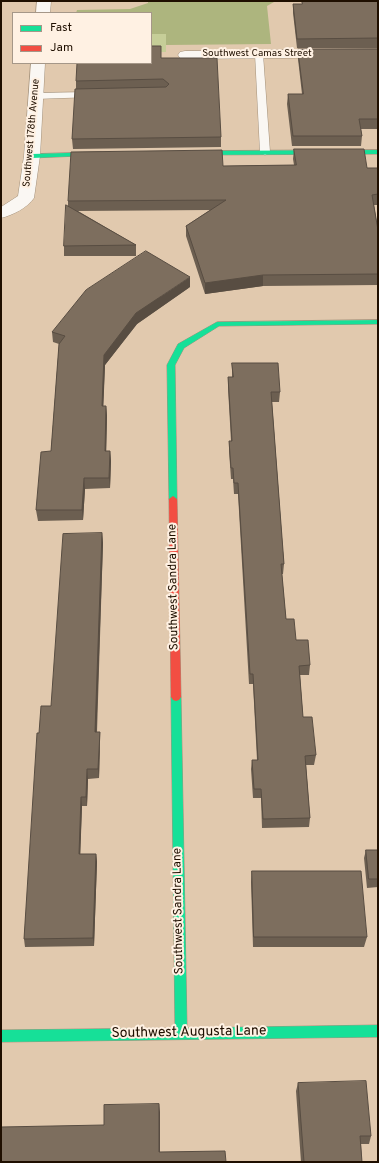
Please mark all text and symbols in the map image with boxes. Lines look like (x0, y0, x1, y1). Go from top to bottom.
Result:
legend (12, 12, 152, 64)
text: Fast (50, 20, 72, 36)
text: Jam (50, 40, 73, 56)
street label: Southwest Camas Street (202, 48, 312, 60)
street label: Southwest 178th Avenue (21, 78, 43, 188)
street label: Southwest Sandra Lane (166, 524, 182, 650)
street label: Southwest Sandra Lane (171, 848, 187, 974)
street label: Southwest Augusta Lane (111, 1023, 267, 1043)

